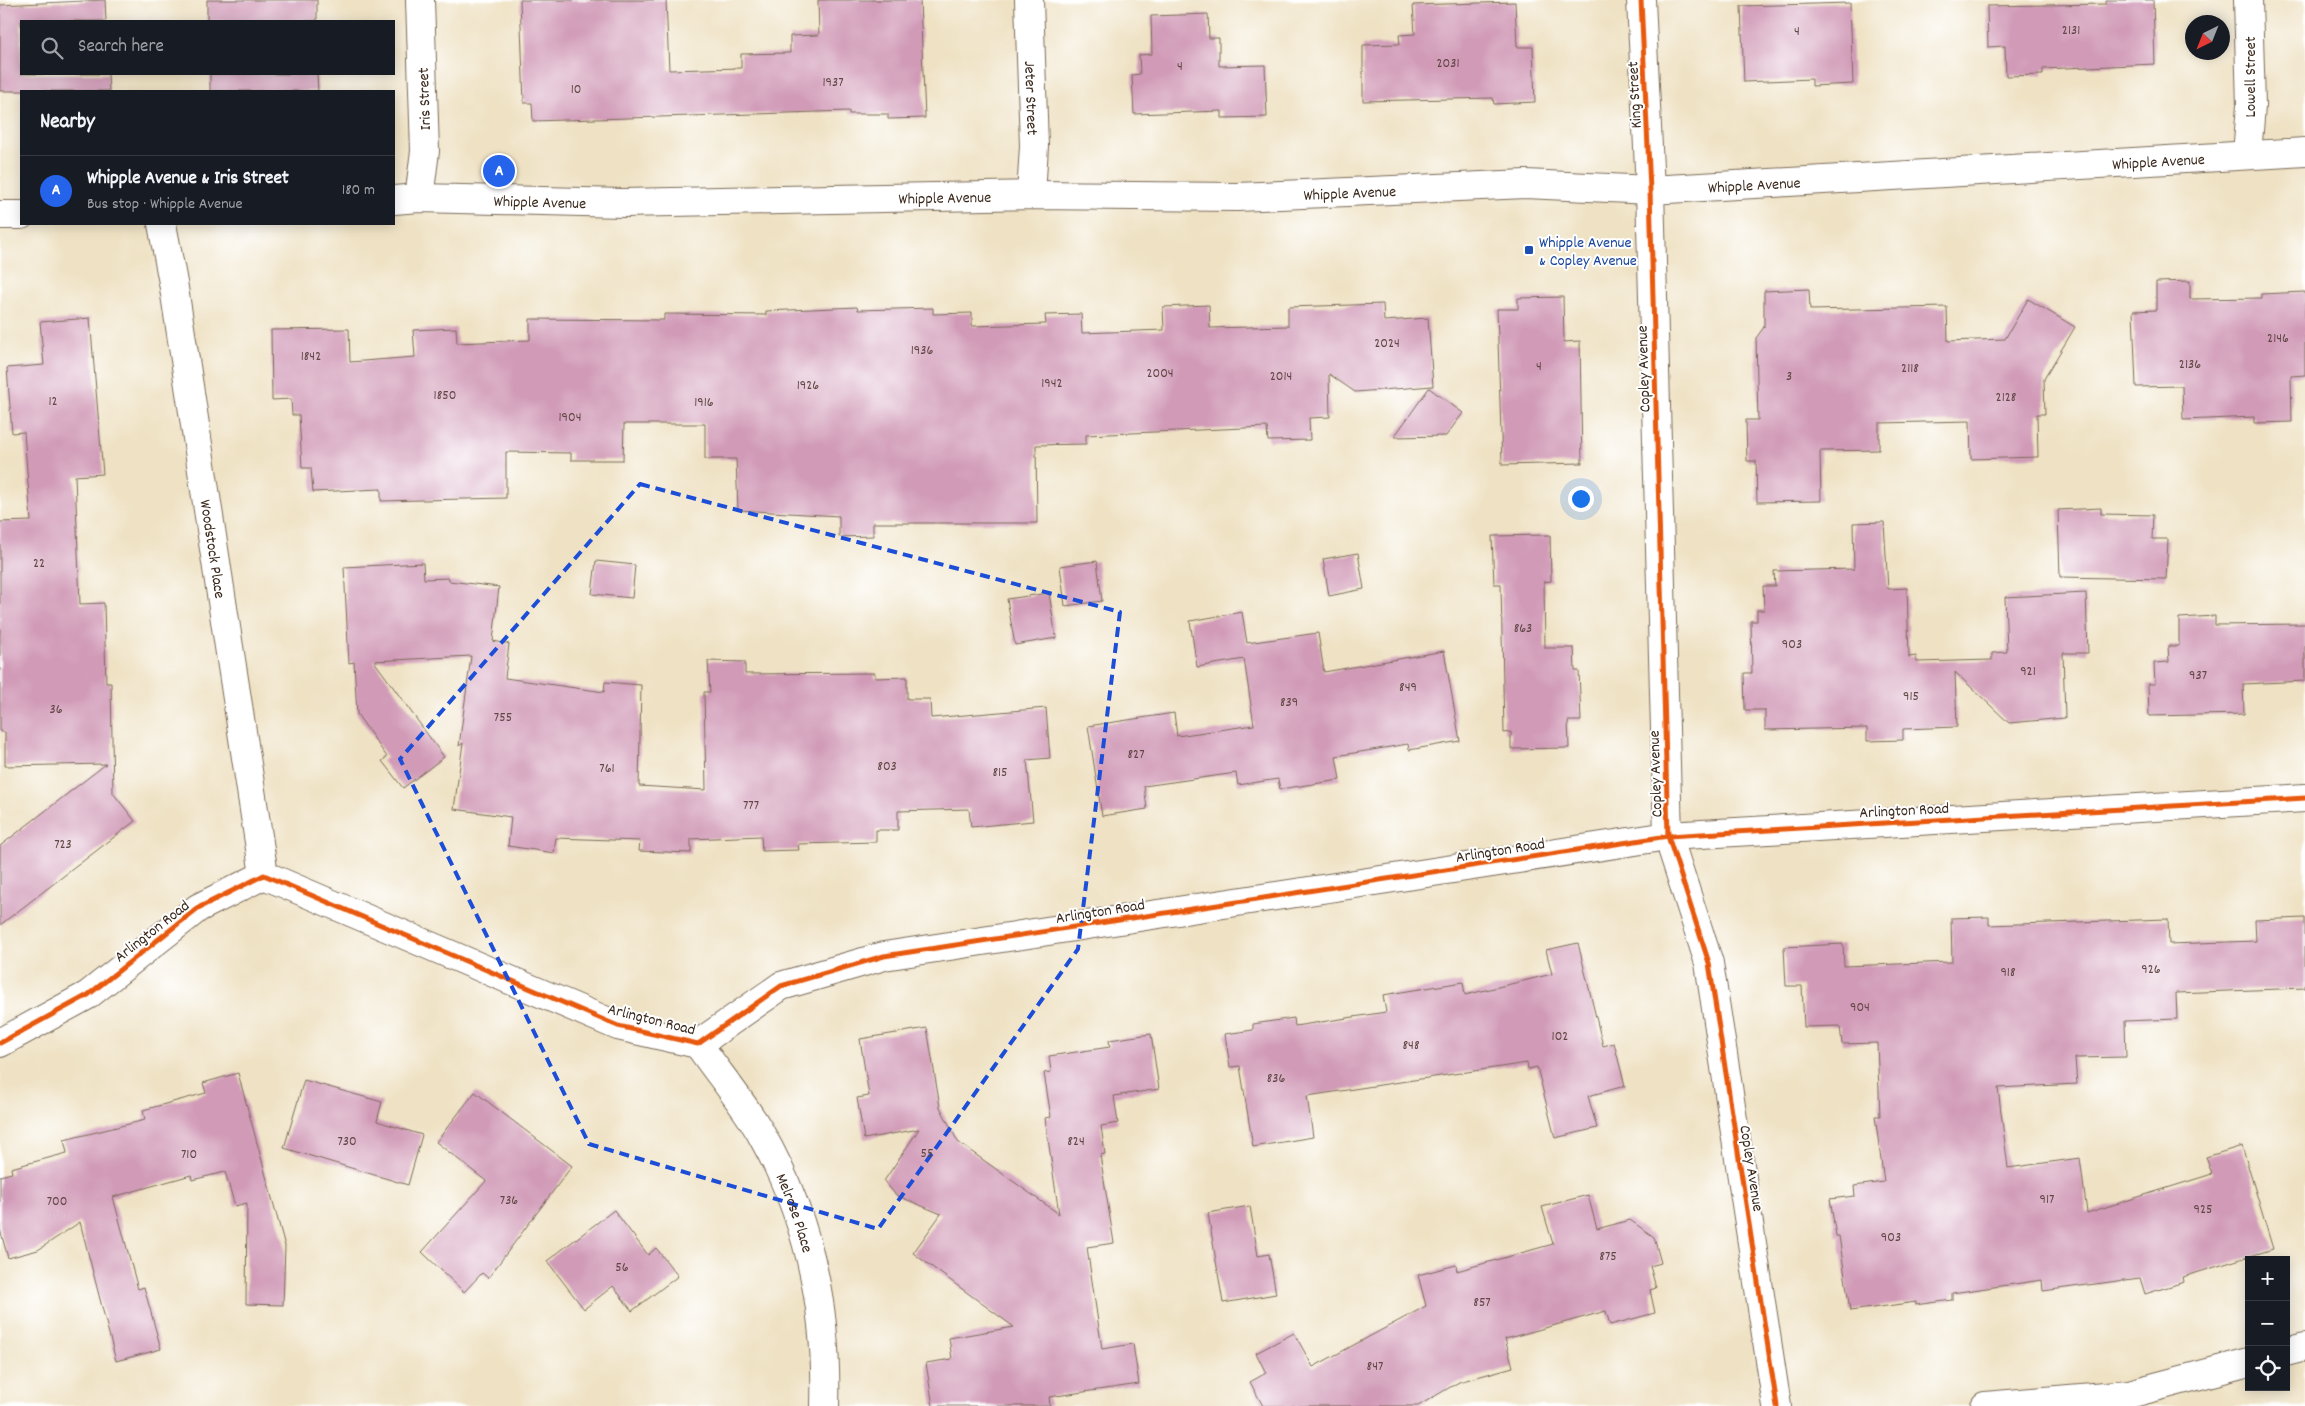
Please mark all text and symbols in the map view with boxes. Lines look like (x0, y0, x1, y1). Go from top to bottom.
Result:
north arrow (2185, 15, 2230, 60)
search box (20, 20, 395, 75)
house number: 2131 (2062, 21, 2080, 41)
house number: 4 (1794, 22, 1800, 42)
icon: search (38, 34, 66, 62)
text: Search here (78, 34, 164, 61)
street label: Lowell Street (2240, 36, 2263, 118)
house number: 2031 (1436, 54, 1460, 74)
house number: 4 (1177, 57, 1183, 77)
street label: Jeter Street (1017, 60, 1043, 136)
street label: King Street (1622, 61, 1649, 129)
street label: Iris Street (413, 67, 438, 131)
house number: 1937 (822, 73, 844, 93)
house number: 10 (571, 80, 581, 100)
text: Nearby (40, 108, 95, 138)
street label: Whipple Avenue (2112, 149, 2206, 177)
pin: A (483, 152, 515, 190)
text: Whipple Avenue & Iris Street (87, 166, 289, 193)
street label: Whipple Avenue (1707, 172, 1801, 201)
text: A (52, 179, 60, 202)
text: 180 m (342, 179, 375, 202)
street label: Whipple Avenue (1303, 181, 1397, 208)
street label: Whipple Avenue (898, 187, 991, 212)
street label: Whipple Avenue (493, 191, 586, 216)
text: Bus stop · Whipple Avenue (87, 193, 243, 216)
place label: Whipple Avenue & Copley Avenue (1539, 232, 1637, 273)
marker: Whipple Avenue & Copley Avenue (1523, 244, 1535, 256)
street label: Copley Avenue (1631, 325, 1658, 413)
house number: 2146 (2267, 329, 2289, 349)
house number: 2024 (1374, 334, 1400, 354)
house number: 1936 (911, 341, 933, 361)
house number: 1842 (301, 347, 321, 367)
house number: 2136 (2179, 355, 2201, 375)
house number: 4 (1536, 357, 1542, 377)
house number: 2118 (1901, 359, 1919, 379)
house number: 2004 (1146, 364, 1174, 384)
house number: 2014 (1270, 367, 1292, 387)
house number: 3 (1786, 367, 1792, 387)
house number: 1942 (1041, 374, 1063, 394)
house number: 1926 (797, 376, 819, 396)
house number: 1850 (434, 386, 456, 406)
house number: 2128 (1996, 388, 2017, 408)
house number: 12 (48, 392, 58, 412)
house number: 1916 (694, 393, 714, 413)
house number: 1904 (559, 408, 581, 428)
your location (1568, 486, 1594, 512)
street label: Woodstock Place (193, 498, 230, 600)
house number: 22 (33, 554, 45, 574)
house number: 863 (1514, 619, 1532, 639)
house number: 903 (1782, 635, 1802, 655)
house number: 921 (2020, 662, 2036, 682)
house number: 937 (2189, 666, 2207, 686)
house number: 849 (1399, 678, 1417, 698)
house number: 915 (1903, 687, 1919, 707)
house number: 839 (1280, 693, 1298, 713)
house number: 36 (49, 700, 63, 720)
house number: 755 (494, 708, 512, 728)
street label: Copley Avenue (1643, 730, 1670, 818)
house number: 827 (1127, 745, 1145, 765)
house number: 803 (877, 757, 897, 777)
house number: 761 (599, 759, 615, 779)
house number: 815 (992, 763, 1008, 783)
house number: 777 (743, 796, 759, 816)
street label: Arlington Road (1859, 798, 1950, 825)
street label: Arlington Road (1454, 833, 1547, 870)
house number: 723 (54, 835, 72, 855)
street label: Arlington Road (1054, 894, 1147, 931)
street label: Arlington Road (110, 895, 195, 969)
house number: 926 (2141, 960, 2161, 980)
house number: 918 (2000, 963, 2016, 983)
street label: Arlington Road (605, 998, 698, 1042)
house number: 904 (1850, 998, 1870, 1018)
house number: 102 (1552, 1027, 1568, 1047)
house number: 848 (1402, 1036, 1420, 1056)
house number: 836 (1267, 1069, 1285, 1089)
street label: Copley Avenue (1732, 1124, 1769, 1213)
house number: 730 (337, 1132, 357, 1152)
house number: 824 (1067, 1132, 1085, 1152)
house number: 55 (921, 1144, 933, 1164)
house number: 710 (181, 1145, 197, 1165)
street label: Melrose Place (769, 1170, 818, 1255)
house number: 917 (2040, 1190, 2054, 1210)
house number: 736 (500, 1191, 518, 1211)
house number: 700 (47, 1192, 67, 1212)
house number: 925 (2193, 1200, 2213, 1220)
house number: 903 (1881, 1228, 1901, 1248)
house number: 875 (1599, 1247, 1617, 1267)
map controls (2245, 1256, 2290, 1391)
button: + (2245, 1256, 2290, 1301)
house number: 56 (615, 1258, 629, 1278)
house number: 857 (1473, 1293, 1491, 1313)
button: − (2245, 1301, 2290, 1346)
button: locate (2245, 1346, 2290, 1391)
house number: 847 (1367, 1357, 1383, 1377)

